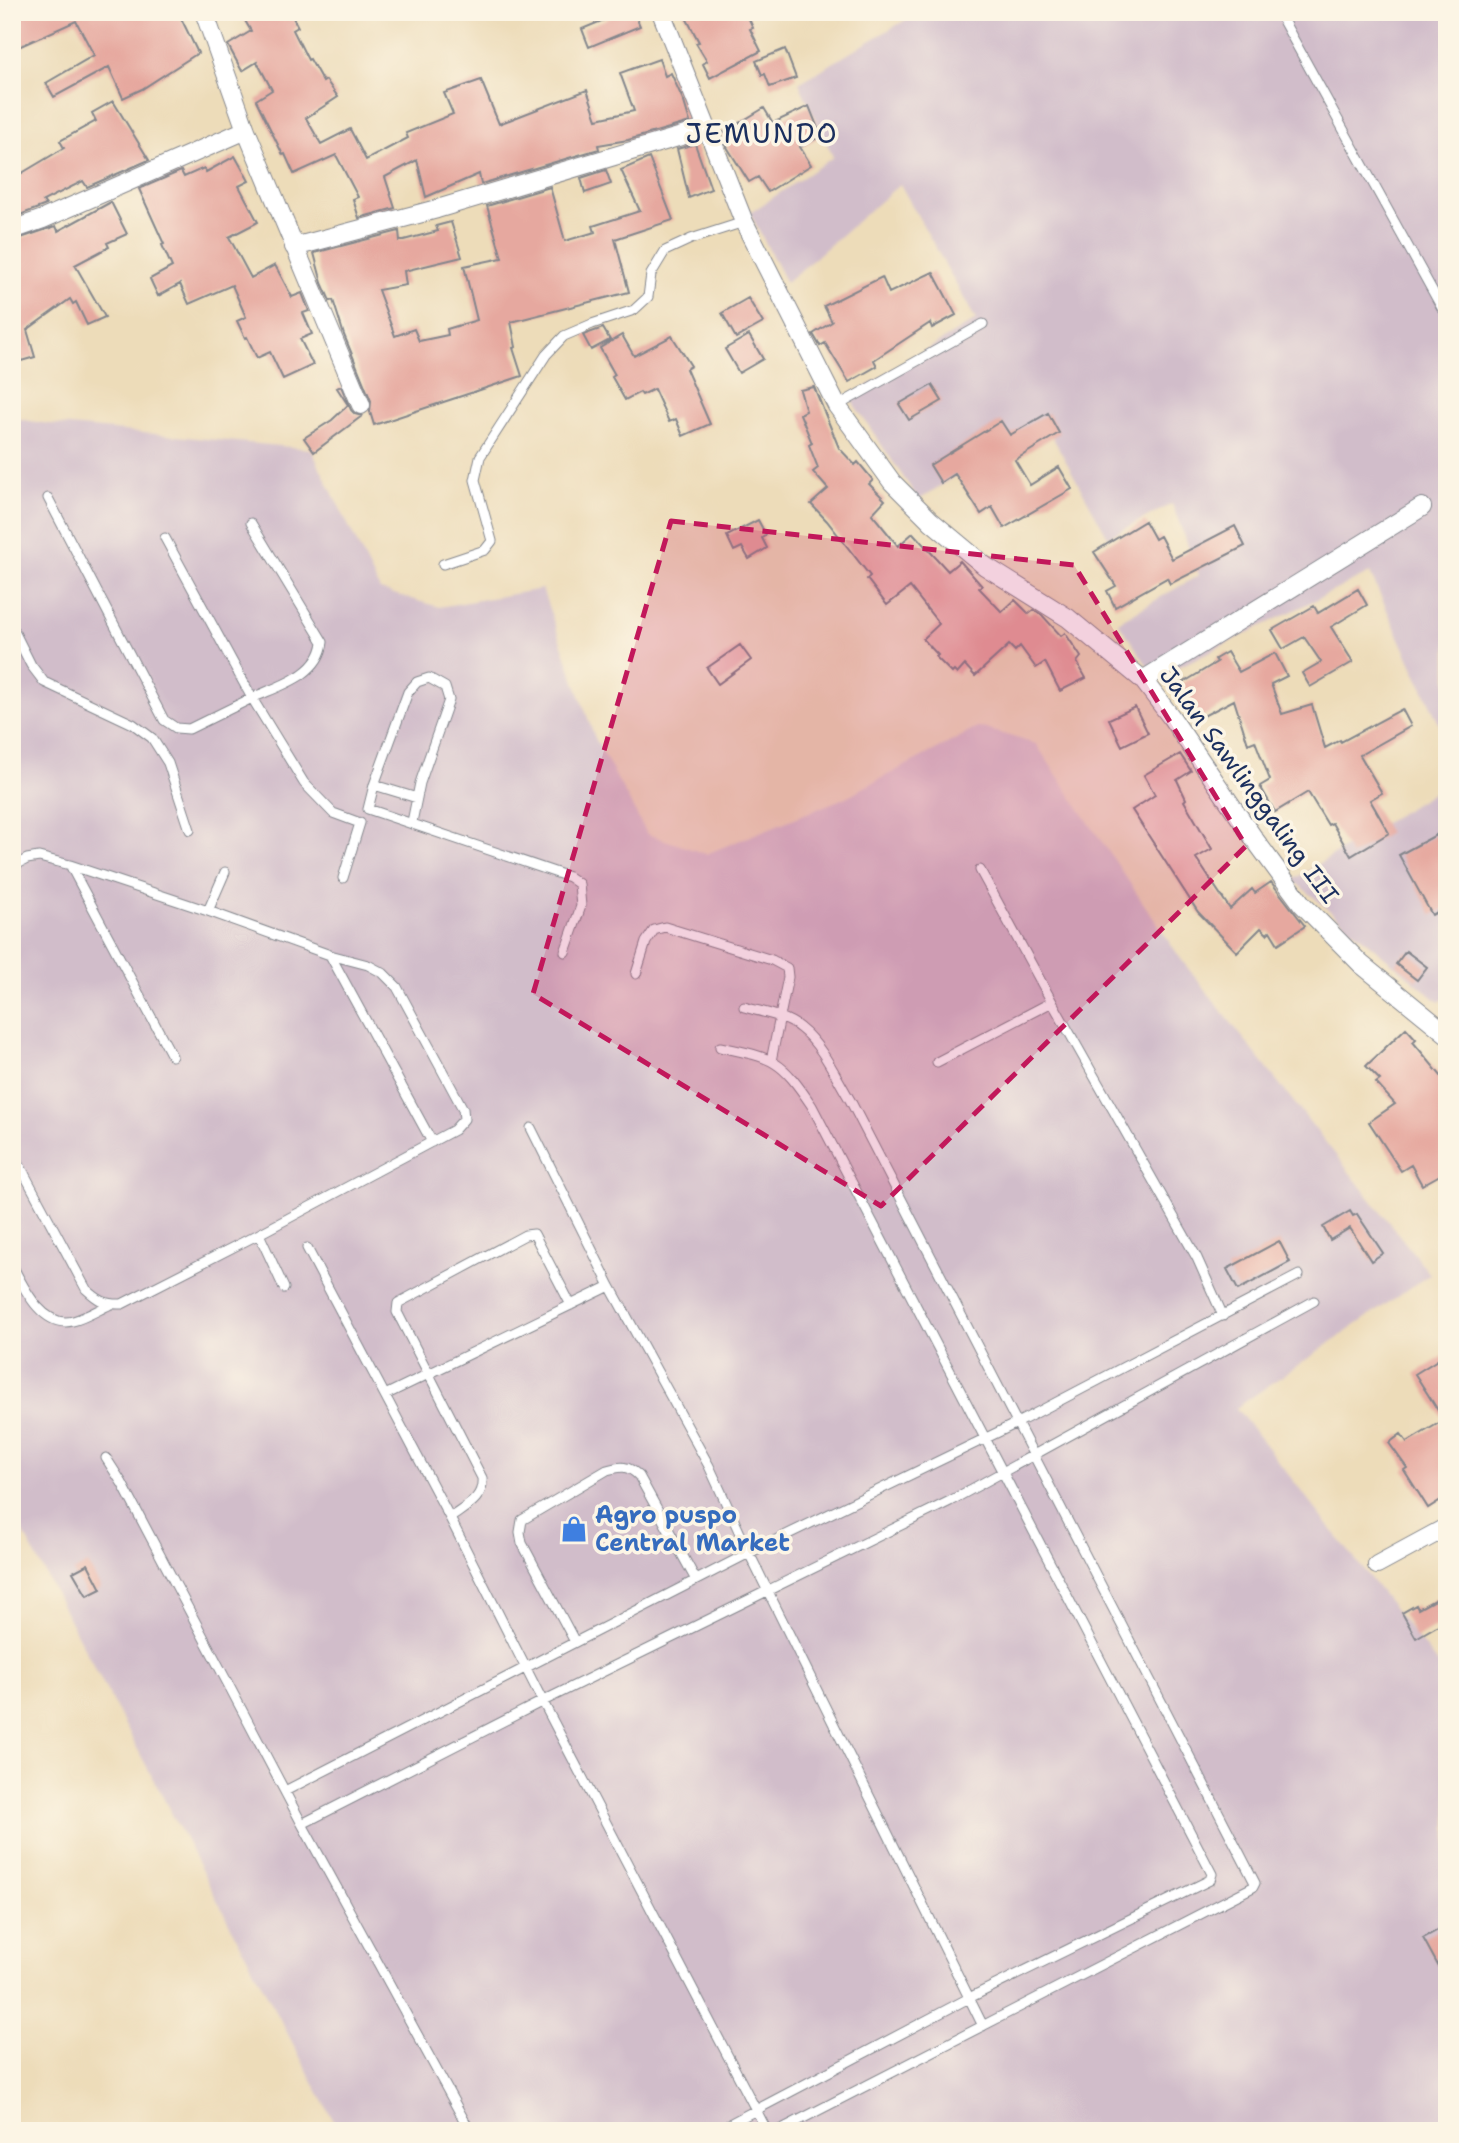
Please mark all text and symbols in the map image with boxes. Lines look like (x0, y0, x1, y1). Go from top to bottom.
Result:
district label: JEMUNDO (685, 114, 839, 152)
street label: Jalan Sawlinggaling III (1152, 660, 1346, 910)
place label: Agro puspo Central Market (595, 1499, 790, 1559)
shop icon: Agro puspo Central Market (559, 1514, 589, 1544)

